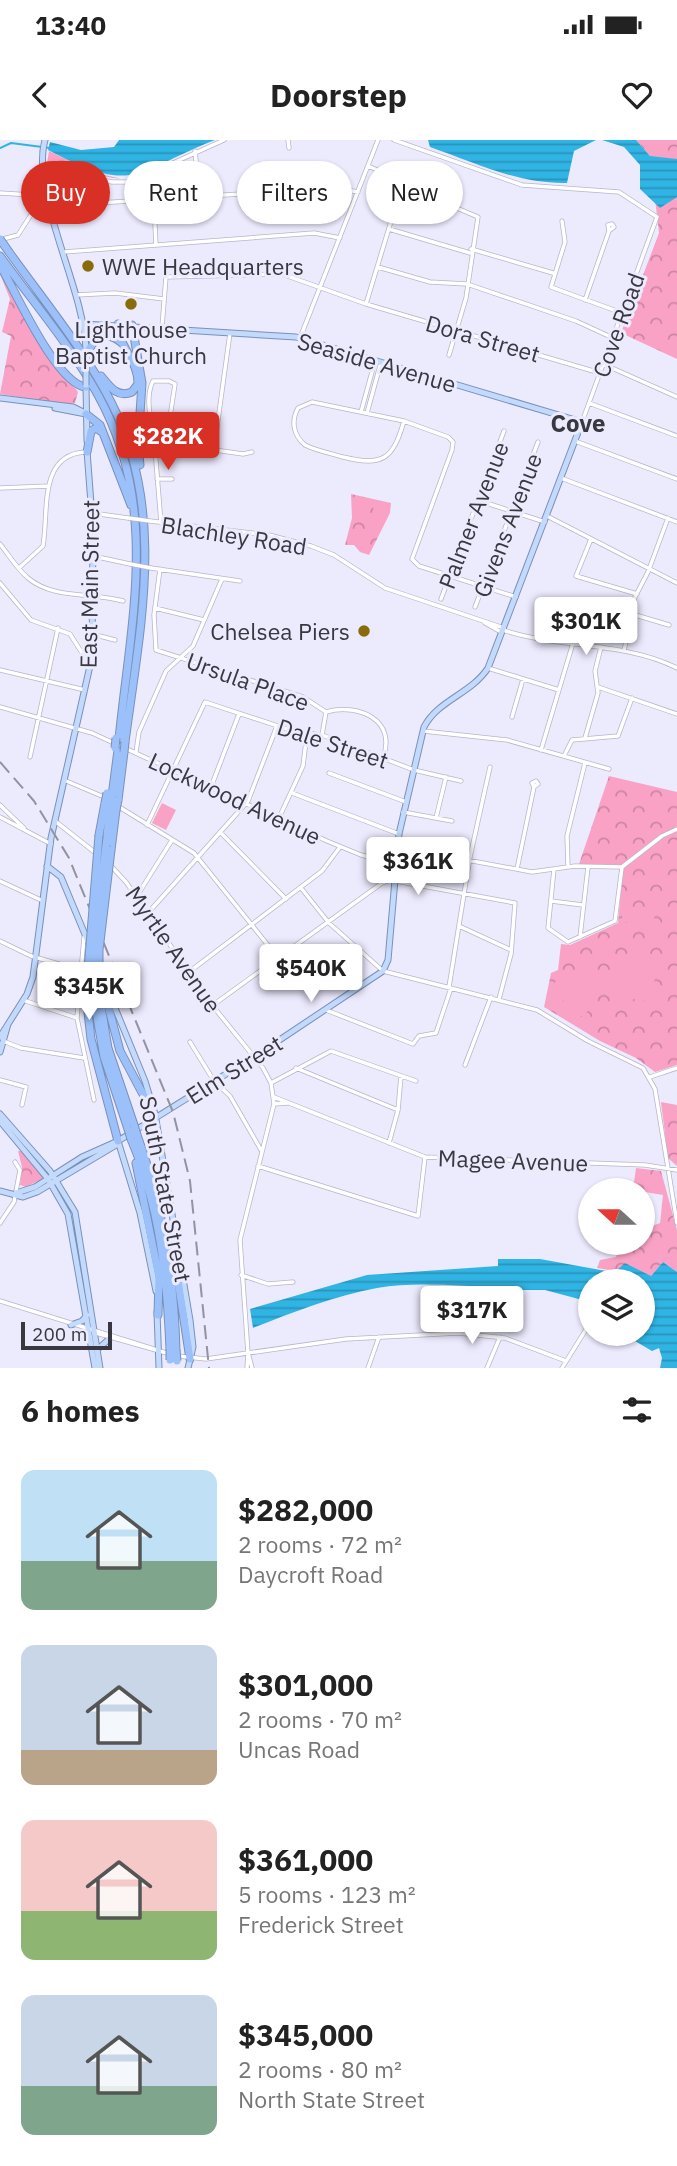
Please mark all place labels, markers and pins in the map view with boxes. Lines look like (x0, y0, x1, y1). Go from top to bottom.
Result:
place label: WWE Headquarters (102, 251, 304, 281)
marker: WWE Headquarters (80, 258, 96, 274)
marker: Lighthouse Baptist Church (123, 296, 139, 312)
place label: Lighthouse Baptist Church (55, 314, 207, 370)
pin: $282K (119, 412, 217, 472)
pin: $301K (537, 598, 635, 657)
place label: Chelsea Piers (210, 616, 350, 646)
marker: Chelsea Piers (356, 623, 372, 639)
pin: $361K (369, 838, 467, 897)
pin: $540K (262, 944, 360, 1004)
pin: $345K (40, 962, 138, 1022)
pin: $317K (423, 1286, 521, 1346)

